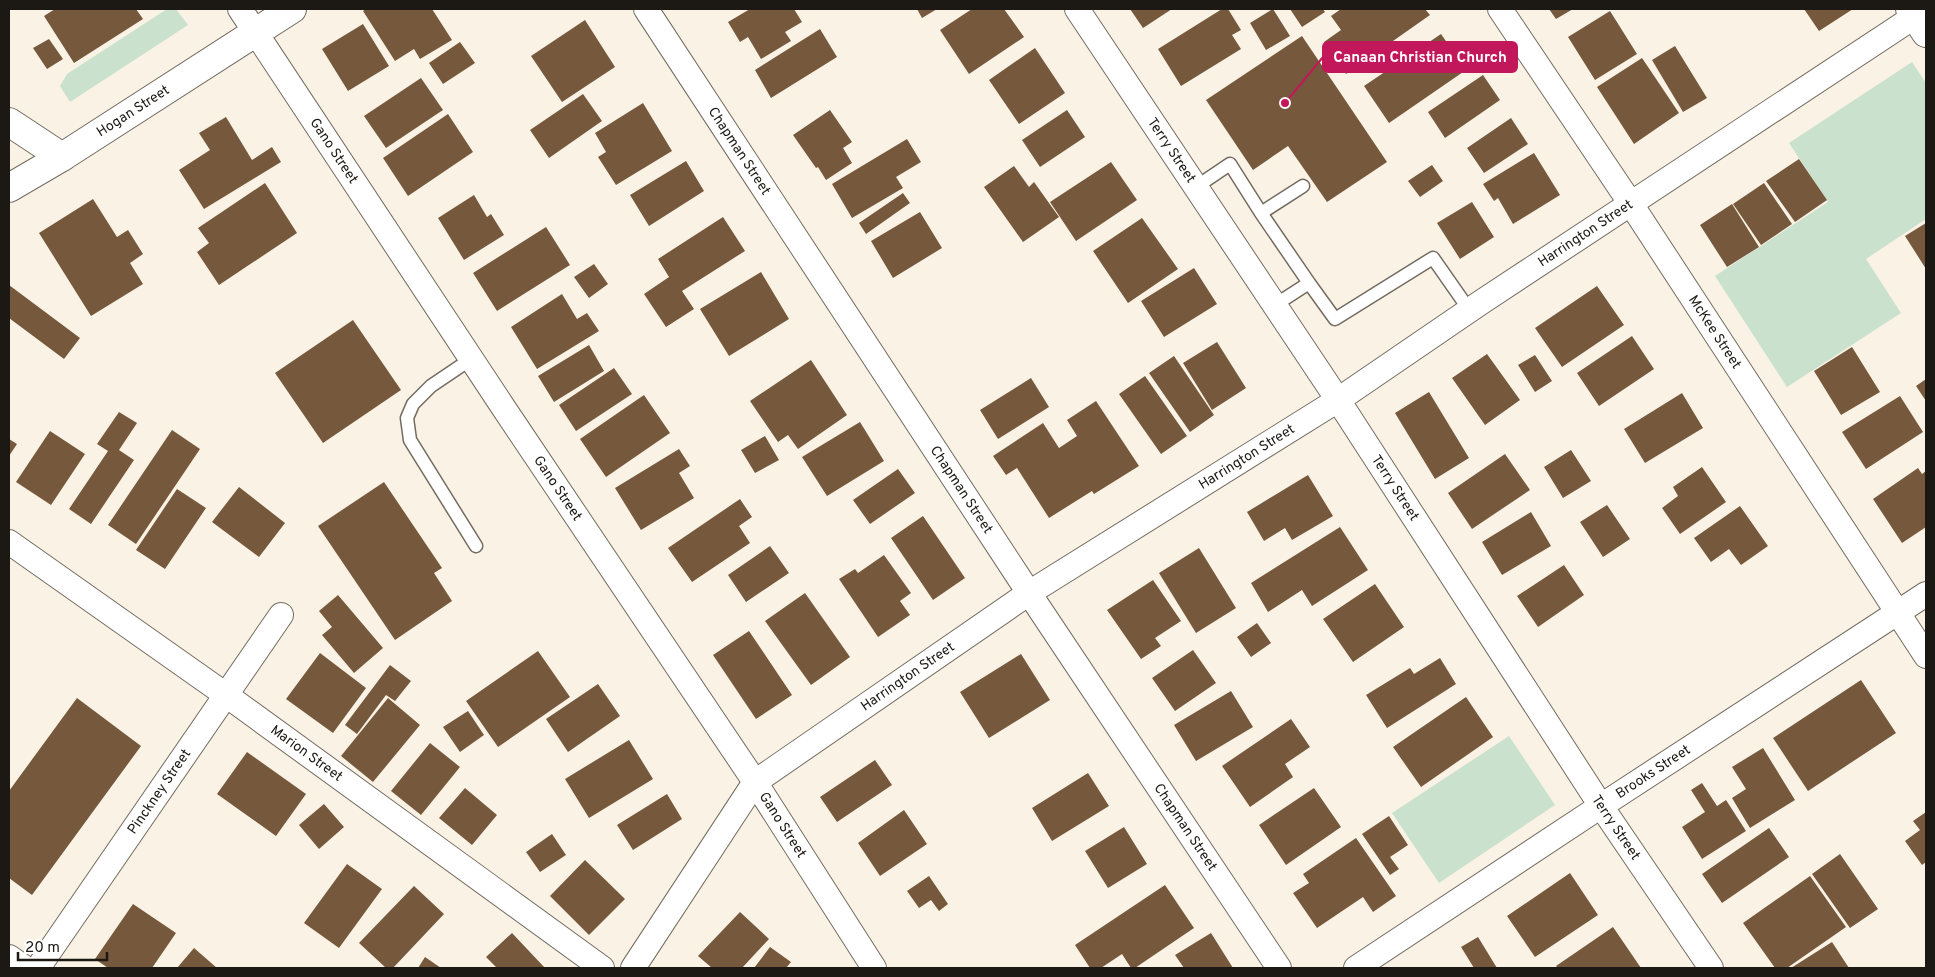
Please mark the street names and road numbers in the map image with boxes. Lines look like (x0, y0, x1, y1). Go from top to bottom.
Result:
street label: Hogan Street (94, 82, 173, 141)
street label: Chapman Street (704, 104, 774, 198)
street label: Gano Street (306, 115, 361, 187)
street label: Terry Street (1144, 115, 1199, 186)
street label: Harrington Street (1535, 196, 1636, 271)
street label: McKee Street (1684, 292, 1745, 372)
street label: Harrington Street (1196, 421, 1298, 493)
street label: Chapman Street (926, 443, 996, 537)
street label: Gano Street (530, 452, 586, 524)
street label: Terry Street (1368, 452, 1423, 524)
street label: Harrington Street (858, 638, 958, 715)
street label: Marion Street (267, 722, 346, 785)
street label: Brooks Street (1613, 741, 1694, 803)
street label: Pinckney Street (124, 746, 195, 838)
street label: Chapman Street (1150, 780, 1220, 874)
street label: Gano Street (755, 789, 810, 861)
street label: Terry Street (1588, 792, 1644, 863)

